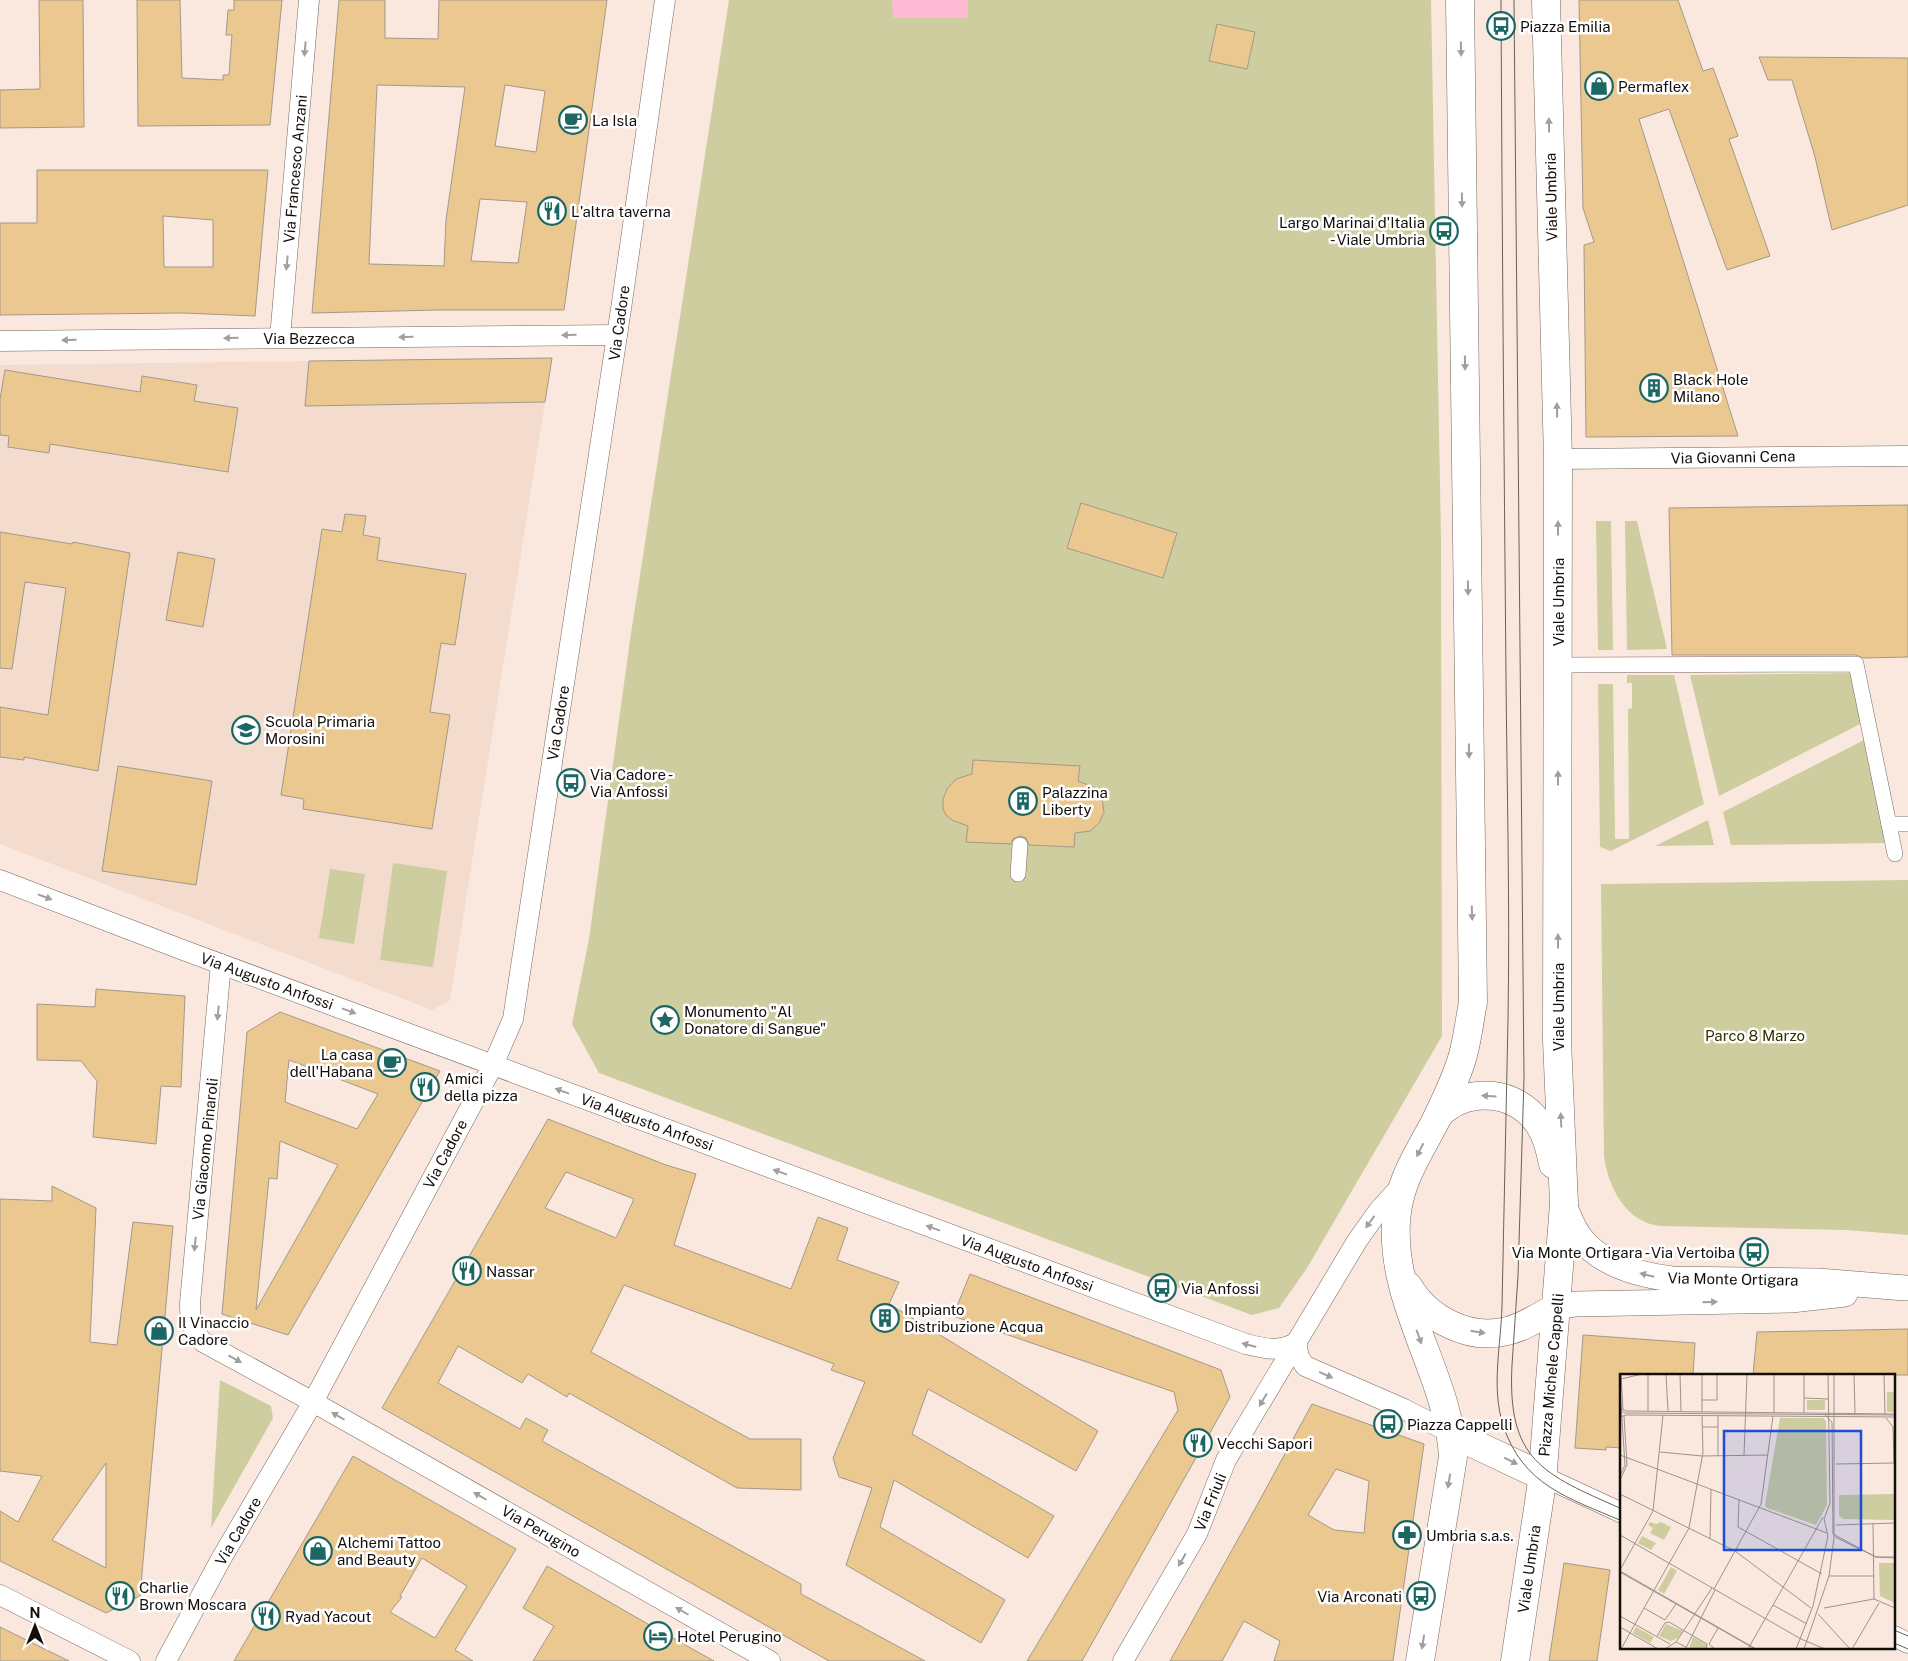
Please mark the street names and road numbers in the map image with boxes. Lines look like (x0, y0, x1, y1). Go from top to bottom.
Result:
street label: Via Francesco Anzani (280, 94, 310, 244)
street label: Viale Umbria (1542, 153, 1560, 241)
street label: Via Cadore (605, 284, 633, 362)
street label: Via Bezzecca (263, 330, 355, 347)
street label: Via Giovanni Cena (1670, 447, 1796, 467)
street label: Viale Umbria (1550, 558, 1567, 646)
street label: Via Cadore (544, 684, 572, 762)
street label: Via Augusto Anfossi (198, 949, 336, 1013)
street label: Viale Umbria (1550, 963, 1567, 1051)
street label: Via Giacomo Pinaroli (189, 1077, 221, 1221)
street label: Via Augusto Anfossi (578, 1090, 716, 1154)
street label: Via Cadore (420, 1116, 470, 1192)
street label: Via Augusto Anfossi (958, 1231, 1096, 1295)
street label: Via Monte Ortigara (1667, 1269, 1799, 1289)
street label: Piazza Michele Cappelli (1535, 1293, 1567, 1457)
street label: Via Friuli (1191, 1470, 1229, 1534)
street label: Via Cadore (212, 1494, 264, 1568)
street label: Via Perugino (498, 1502, 584, 1560)
street label: Viale Umbria (1514, 1524, 1544, 1614)

